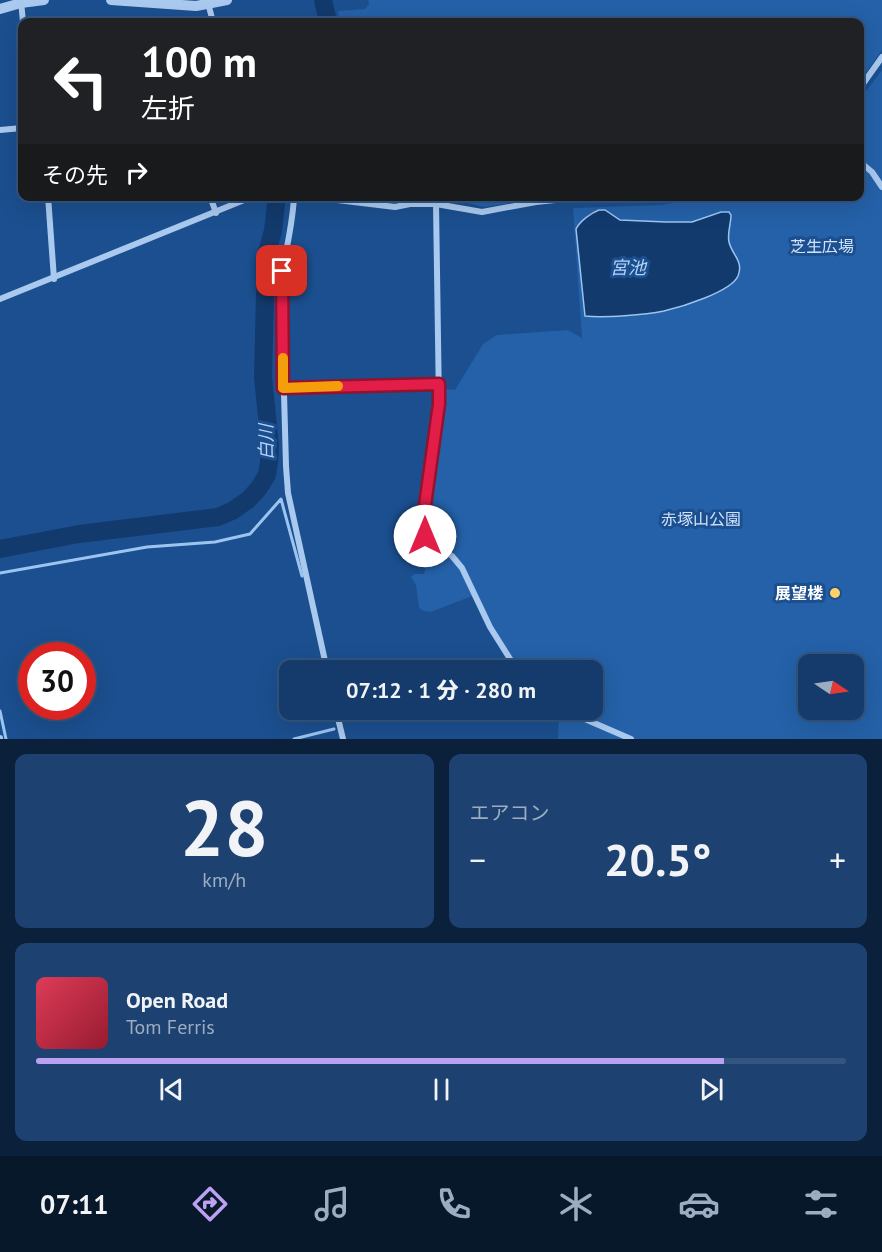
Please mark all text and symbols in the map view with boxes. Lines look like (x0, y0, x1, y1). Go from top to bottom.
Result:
text: 100 m (141, 34, 257, 89)
icon: left (42, 42, 120, 120)
text: 左折 (141, 91, 195, 125)
icon: right (120, 156, 153, 189)
text: その先 (42, 161, 108, 189)
park label: 芝生広場 (790, 236, 854, 256)
pin (256, 245, 307, 296)
icon: arrive (265, 254, 298, 287)
water label: 宮池 (610, 256, 648, 279)
water label: 白川 (254, 422, 278, 460)
position arrow (393, 504, 457, 568)
park label: 赤塚山公園 (661, 509, 741, 529)
place label: 展望楼 (775, 583, 824, 603)
marker: 展望楼 (828, 586, 842, 600)
speed limit sign: 30 (18, 642, 96, 720)
north arrow (798, 654, 864, 720)
map controls (798, 654, 864, 720)
text: 07:12 · 1 分 · 280 m (346, 676, 536, 704)
text: 28 (180, 777, 268, 878)
text: エアコン (470, 800, 550, 826)
text: 20.5° (604, 830, 711, 888)
text: − (470, 838, 486, 881)
text: + (829, 838, 846, 881)
text: km/h (202, 867, 246, 893)
text: Open Road (126, 986, 228, 1014)
text: Tom Ferris (126, 1014, 215, 1040)
icon: previous (155, 1073, 188, 1106)
icon: pause (425, 1073, 458, 1106)
icon: next (695, 1073, 728, 1106)
icon: directions (189, 1183, 231, 1225)
icon: music (311, 1183, 353, 1225)
icon: phone (433, 1183, 475, 1225)
icon: climate (555, 1183, 597, 1225)
icon: car (678, 1183, 720, 1225)
icon: filters (800, 1183, 842, 1225)
text: 07:11 (40, 1187, 109, 1221)

